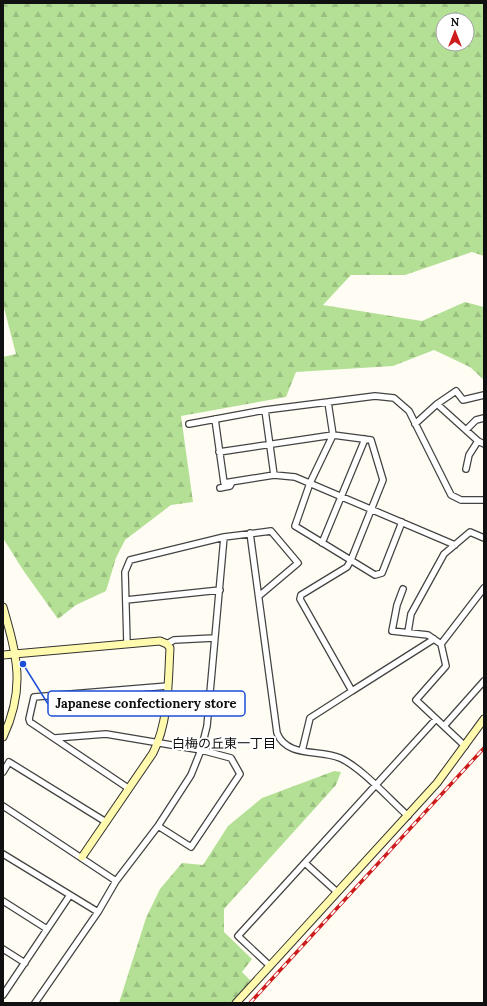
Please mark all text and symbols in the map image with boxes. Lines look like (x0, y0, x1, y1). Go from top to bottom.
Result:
north arrow (435, 12, 475, 52)
text: N (451, 15, 460, 29)
callout: Japanese confectionery store (48, 691, 245, 716)
text: Japanese confectionery store (55, 695, 237, 712)
district label: 白梅の丘東一丁目 (172, 735, 276, 752)

